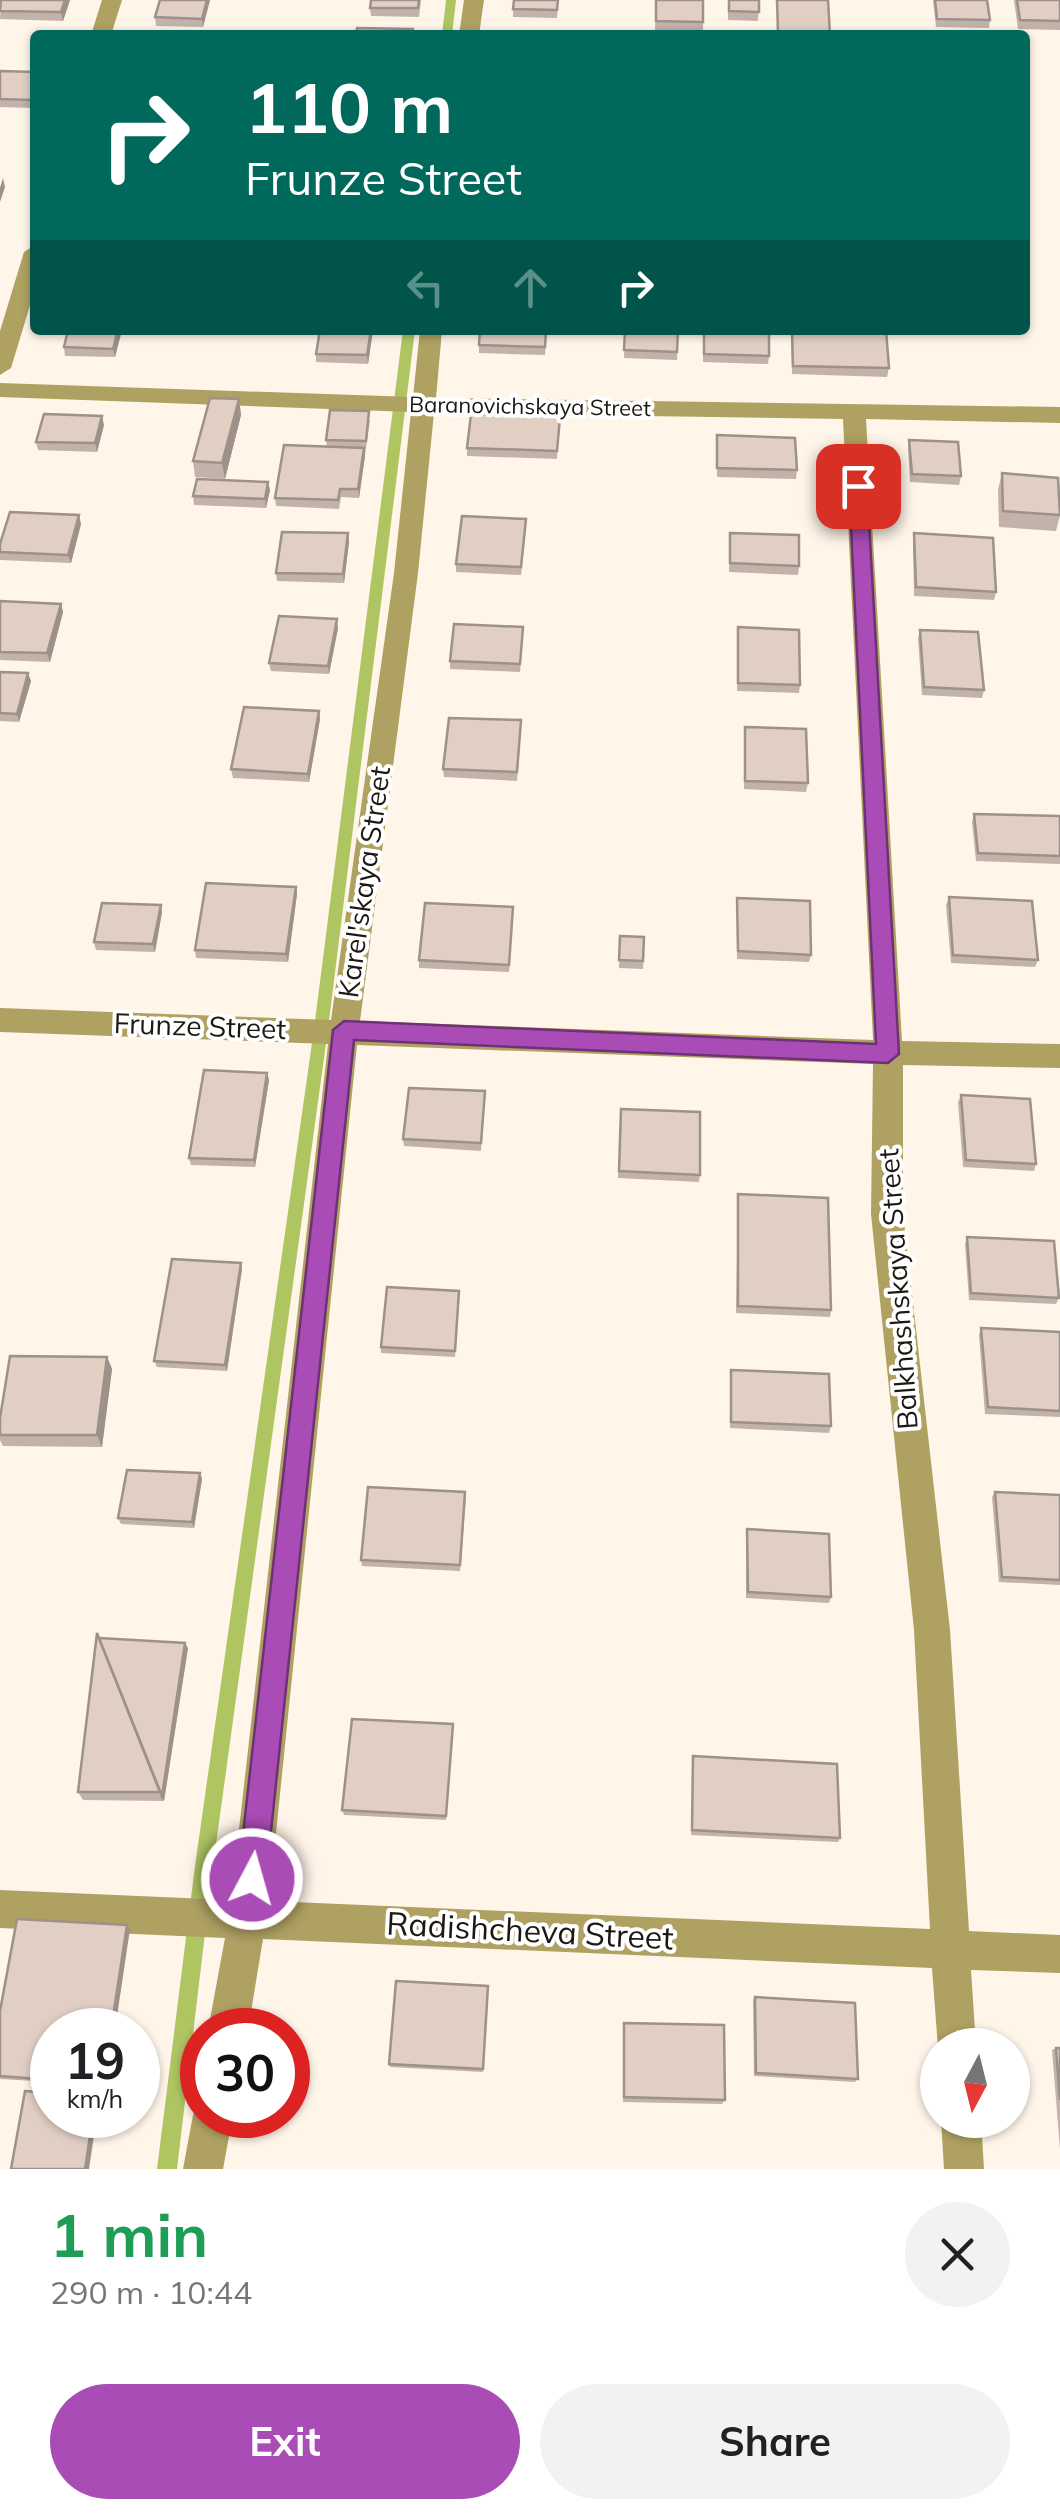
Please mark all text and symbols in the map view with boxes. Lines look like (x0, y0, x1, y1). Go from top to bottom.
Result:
text: 110 m (245, 63, 453, 151)
icon: right (80, 70, 210, 200)
text: Frunze Street (245, 150, 522, 206)
icon: left (398, 260, 453, 315)
icon: ahead (503, 260, 558, 315)
icon: right (608, 260, 663, 315)
street label: Baranovichskaya Street (409, 390, 651, 422)
pin (816, 444, 901, 529)
icon: arrive (831, 459, 886, 514)
street label: Karel'skaya Street (330, 764, 397, 1000)
street label: Frunze Street (113, 1005, 287, 1046)
street label: Balkhashskaya Street (870, 1147, 925, 1431)
position arrow (200, 1827, 304, 1931)
street label: Radishcheva Street (386, 1903, 675, 1957)
speed limit sign: 30 (180, 2008, 310, 2138)
north arrow (920, 2028, 1030, 2138)
map controls (920, 2028, 1030, 2138)
text: 19 (65, 2029, 125, 2092)
text: km/h (67, 2083, 123, 2114)
text: 1 min (50, 2197, 208, 2272)
button: close (905, 2202, 1010, 2307)
text: 290 m · 10:44 (50, 2272, 252, 2312)
button: Exit (50, 2384, 520, 2499)
button: Share (540, 2384, 1010, 2499)

